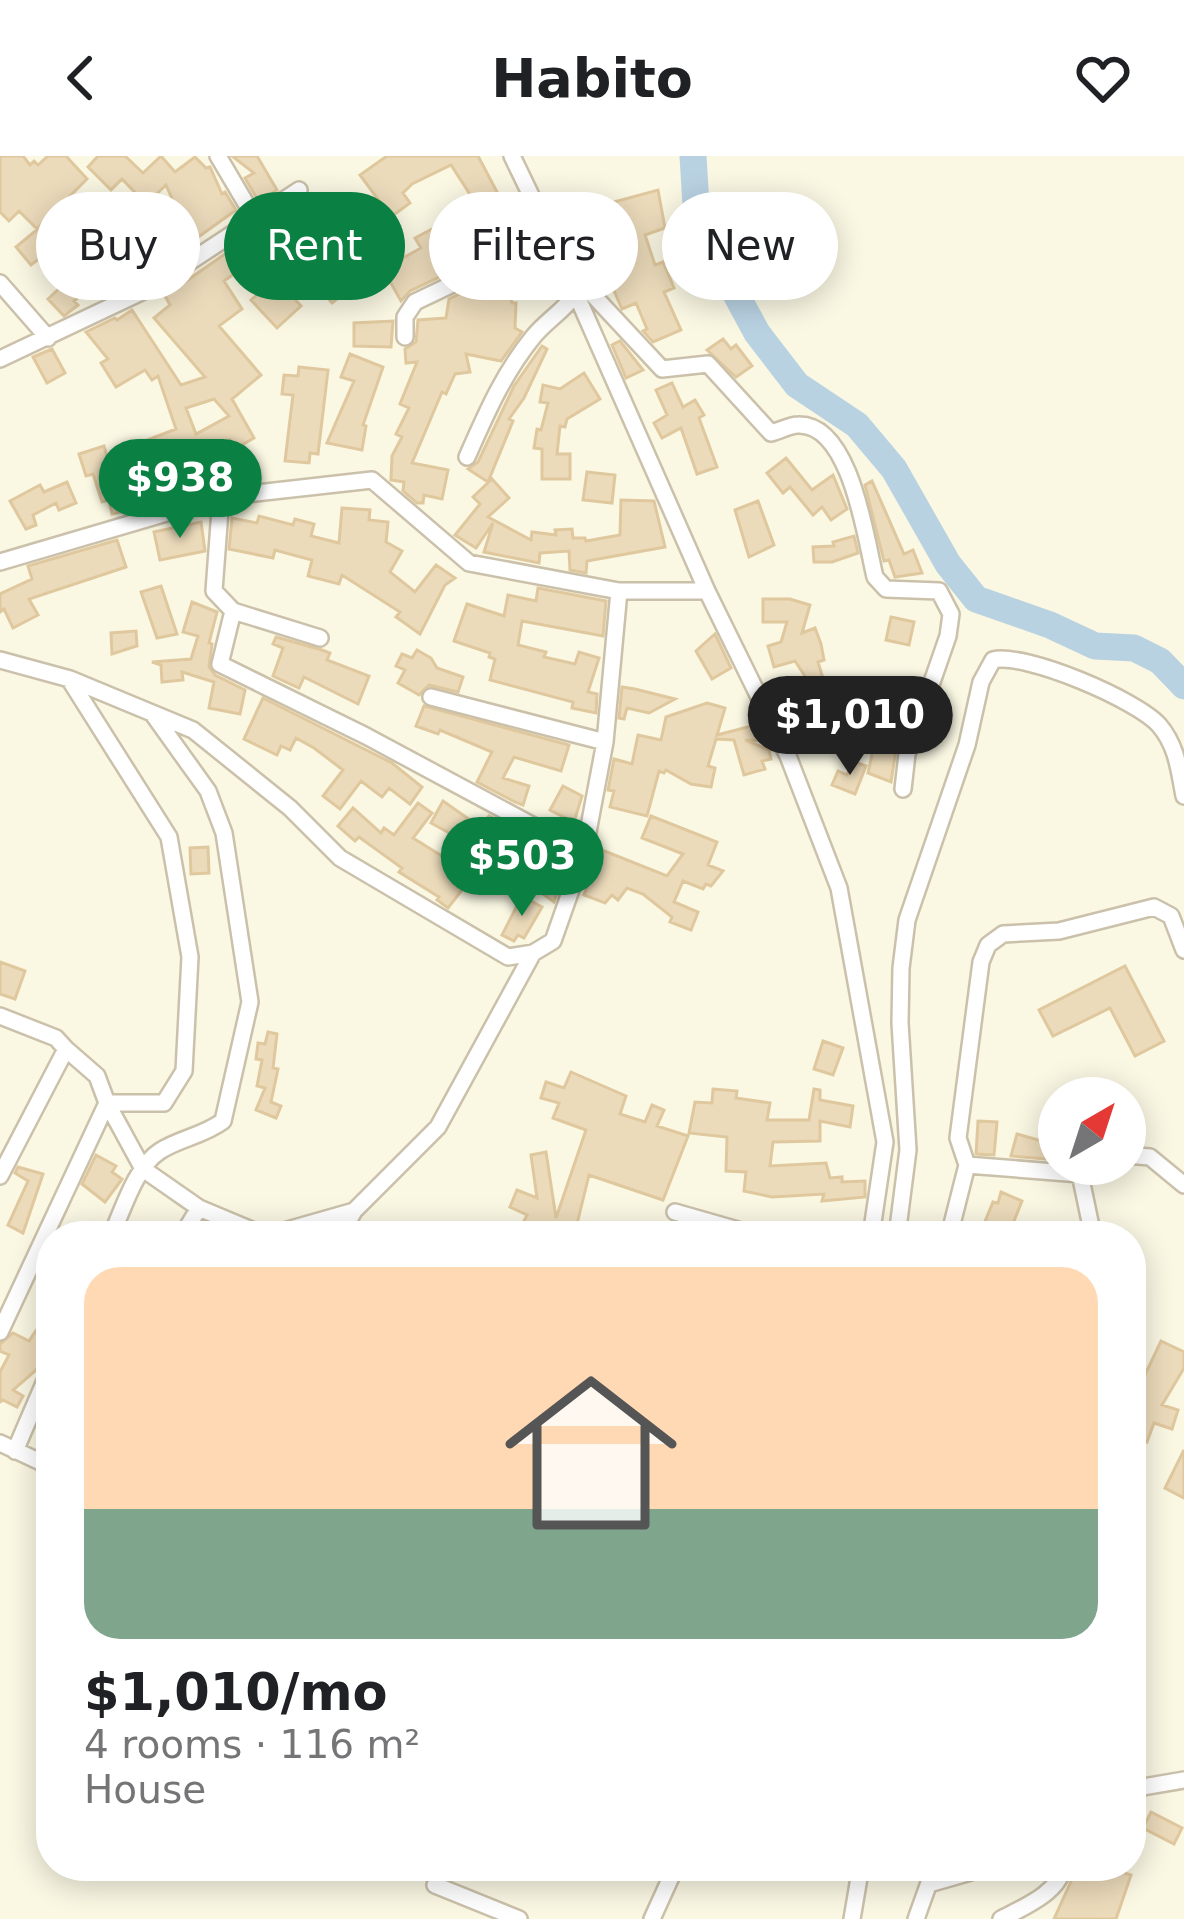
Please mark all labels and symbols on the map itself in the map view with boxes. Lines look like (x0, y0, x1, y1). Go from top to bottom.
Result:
pin: $938 (109, 439, 251, 541)
pin: $1,010 (752, 676, 948, 778)
pin: $503 (451, 817, 593, 919)
north arrow (1038, 1077, 1146, 1185)

